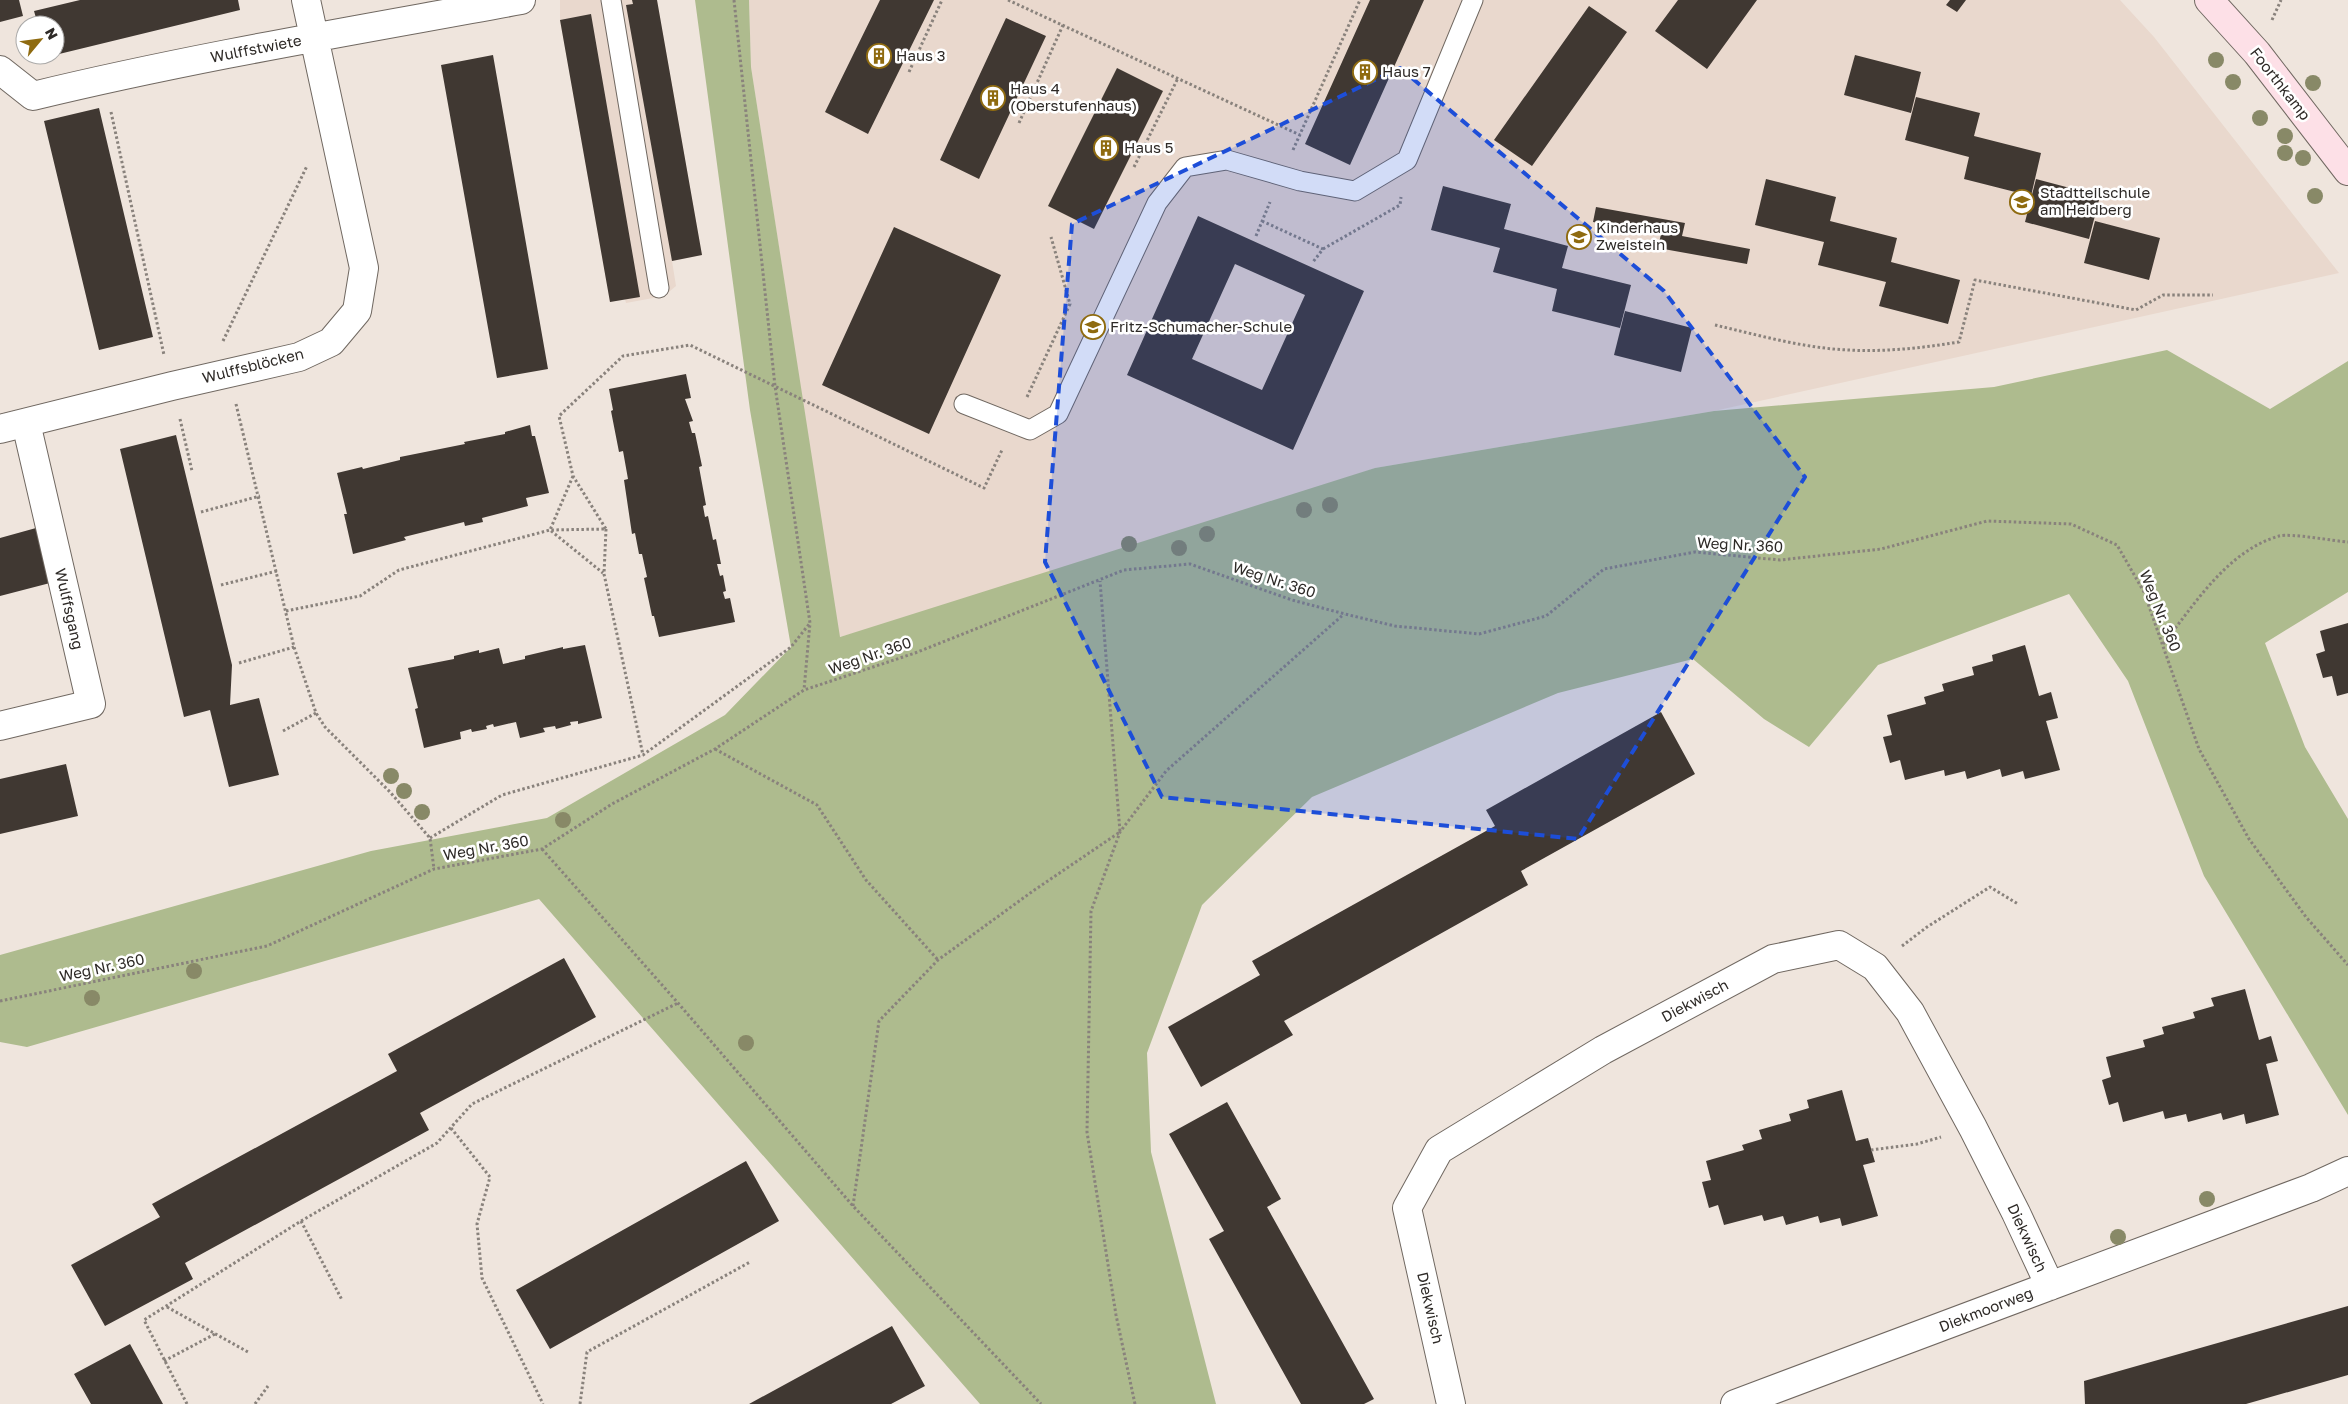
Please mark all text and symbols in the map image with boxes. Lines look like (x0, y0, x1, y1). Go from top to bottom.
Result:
north arrow (15, 15, 65, 65)
text: N (42, 25, 62, 42)
street label: Wulffstwiete (209, 30, 303, 66)
building icon: Haus 3 (866, 43, 892, 69)
street label: Foorthkamp (2247, 43, 2315, 123)
place label: Haus 3 (896, 46, 945, 64)
building icon: Haus 7 (1352, 59, 1378, 85)
place label: Haus 7 (1382, 62, 1431, 80)
place label: Haus 4 (Oberstufenhaus) (1010, 79, 1137, 114)
building icon: Haus 4 (Oberstufenhaus) (980, 85, 1006, 111)
building icon: Haus 5 (1093, 135, 1119, 161)
place label: Haus 5 (1124, 138, 1173, 156)
place label: Stadtteilschule am Heidberg (2040, 183, 2150, 218)
school or university icon: Stadtteilschule am Heidberg (2009, 189, 2035, 215)
place label: Kinderhaus Zweistein (1596, 218, 1678, 253)
school or university icon: Kinderhaus Zweistein (1566, 224, 1592, 250)
school or university icon: Fritz-Schumacher-Schule (1080, 314, 1106, 340)
place label: Fritz-Schumacher-Schule (1110, 317, 1292, 335)
street label: Wulffsblöcken (200, 344, 305, 386)
street label: Weg Nr. 360 (1696, 533, 1784, 555)
street label: Weg Nr. 360 (1230, 557, 1318, 601)
street label: Wulffsgang (52, 566, 88, 651)
street label: Weg Nr. 360 (2136, 567, 2185, 654)
street label: Weg Nr. 360 (826, 632, 913, 678)
street label: Weg Nr. 360 (442, 831, 530, 863)
street label: Weg Nr. 360 (58, 949, 146, 985)
street label: Diekwisch (1658, 975, 1731, 1025)
street label: Diekwisch (2004, 1201, 2052, 1275)
street label: Diekwisch (1414, 1270, 1448, 1346)
street label: Diekmoorweg (1936, 1283, 2035, 1335)

